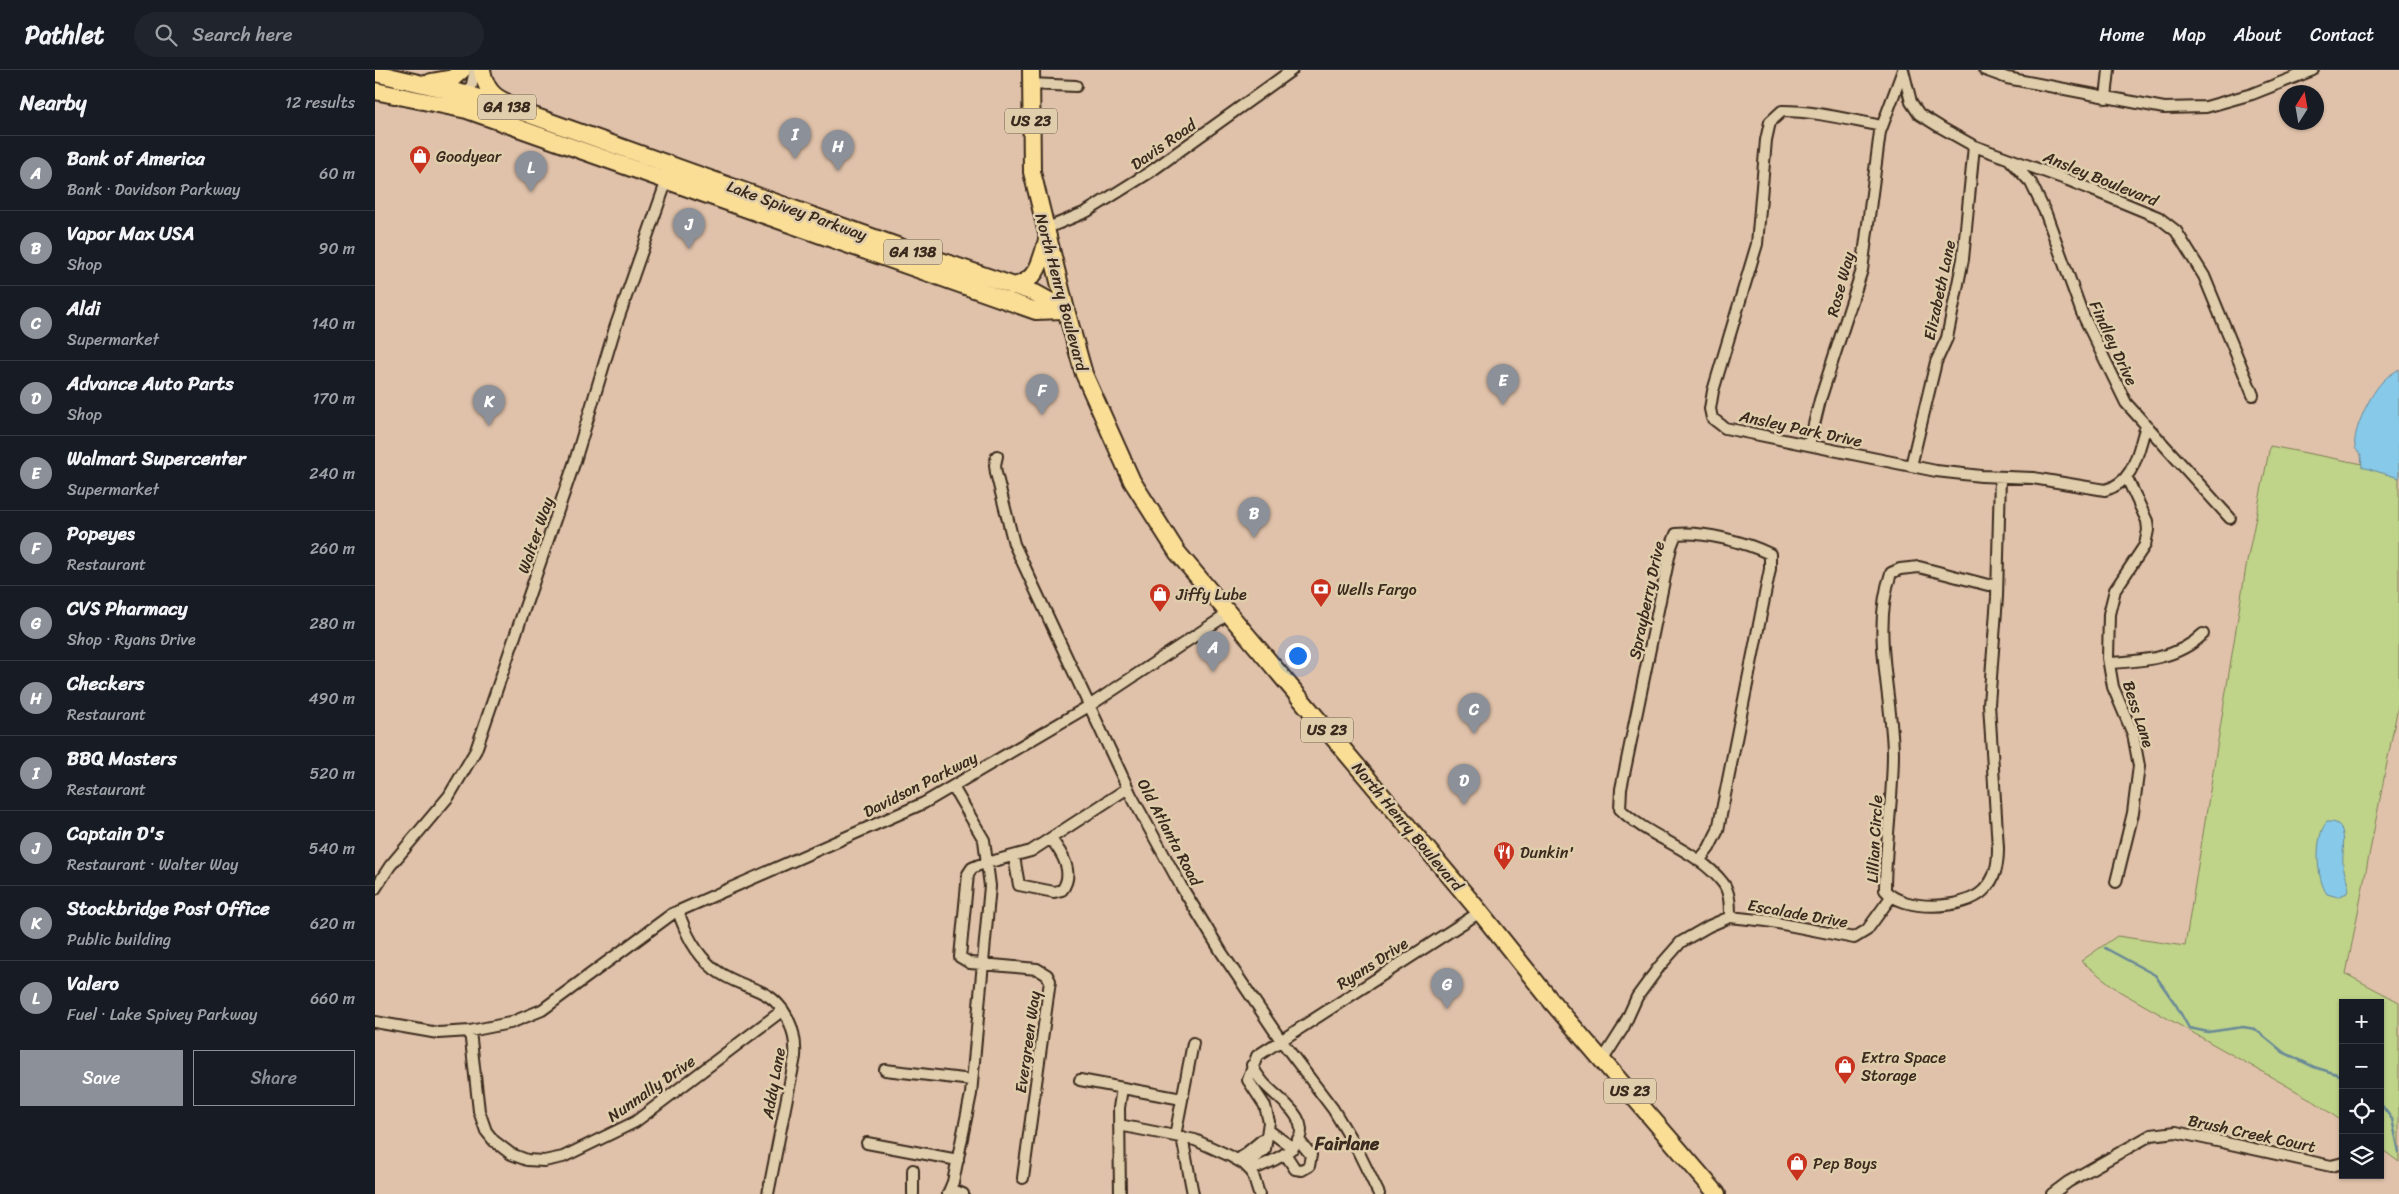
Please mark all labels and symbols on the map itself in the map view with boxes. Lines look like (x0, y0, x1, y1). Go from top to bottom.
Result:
north arrow (2279, 85, 2324, 130)
road number: GA 138 (478, 94, 536, 120)
road number: US 23 (1005, 108, 1057, 134)
street label: Davis Road (1124, 110, 1204, 178)
pin: I (779, 118, 811, 159)
pin: H (822, 130, 854, 171)
place label: Goodyear (436, 142, 503, 171)
street label: Ansley Boulevard (2038, 142, 2164, 215)
shop icon: Goodyear (408, 144, 432, 175)
pin: L (515, 151, 547, 192)
street label: Lake Spivey Parkway (723, 172, 872, 250)
pin: J (673, 208, 705, 249)
street label: North Henry Boulevard (1026, 210, 1097, 376)
street label: Elizabeth Lane (1915, 237, 1964, 343)
road number: GA 138 (884, 240, 942, 264)
street label: Rose Way (1818, 248, 1863, 320)
street label: Findley Drive (2081, 296, 2146, 391)
pin: E (1487, 364, 1519, 405)
pin: F (1026, 374, 1058, 415)
pin: K (473, 385, 505, 426)
street label: Ansley Park Drive (1736, 401, 1865, 456)
street label: Walter Way (509, 492, 562, 577)
pin: B (1238, 497, 1270, 538)
street label: Sprayberry Drive (1620, 538, 1673, 662)
place label: Wells Fargo (1337, 575, 1417, 604)
bank icon: Wells Fargo (1309, 577, 1333, 608)
place label: Jiffy Lube (1175, 580, 1247, 609)
shop icon: Jiffy Lube (1148, 582, 1172, 613)
pin: A (1197, 631, 1229, 672)
your location (1285, 643, 1311, 669)
street label: Bess Lane (2114, 677, 2163, 752)
pin: C (1458, 693, 1490, 734)
road number: US 23 (1301, 718, 1353, 742)
street label: Davidson Parkway (858, 743, 983, 826)
street label: North Henry Boulevard (1344, 755, 1472, 899)
pin: D (1448, 764, 1480, 805)
street label: Old Atlanta Road (1129, 773, 1211, 893)
street label: Lillian Circle (1858, 794, 1891, 884)
place label: Dunkin' (1520, 838, 1574, 867)
restaurant icon: Dunkin' (1492, 840, 1516, 871)
street label: Escalade Drive (1745, 890, 1850, 937)
street label: Ryans Drive (1330, 929, 1414, 998)
pin: G (1431, 968, 1463, 1009)
street label: Evergreen Way (1006, 988, 1049, 1095)
place label: Extra Space Storage (1861, 1043, 1946, 1090)
street label: Addy Lane (753, 1045, 794, 1122)
street label: Nunnally Drive (601, 1047, 702, 1130)
shop icon: Extra Space Storage (1833, 1054, 1857, 1085)
road number: US 23 (1604, 1078, 1656, 1104)
street label: Brush Creek Court (2185, 1106, 2319, 1161)
district label: Fairlane (1314, 1128, 1380, 1160)
place label: Pep Boys (1813, 1149, 1877, 1178)
shop icon: Pep Boys (1785, 1151, 1809, 1182)

